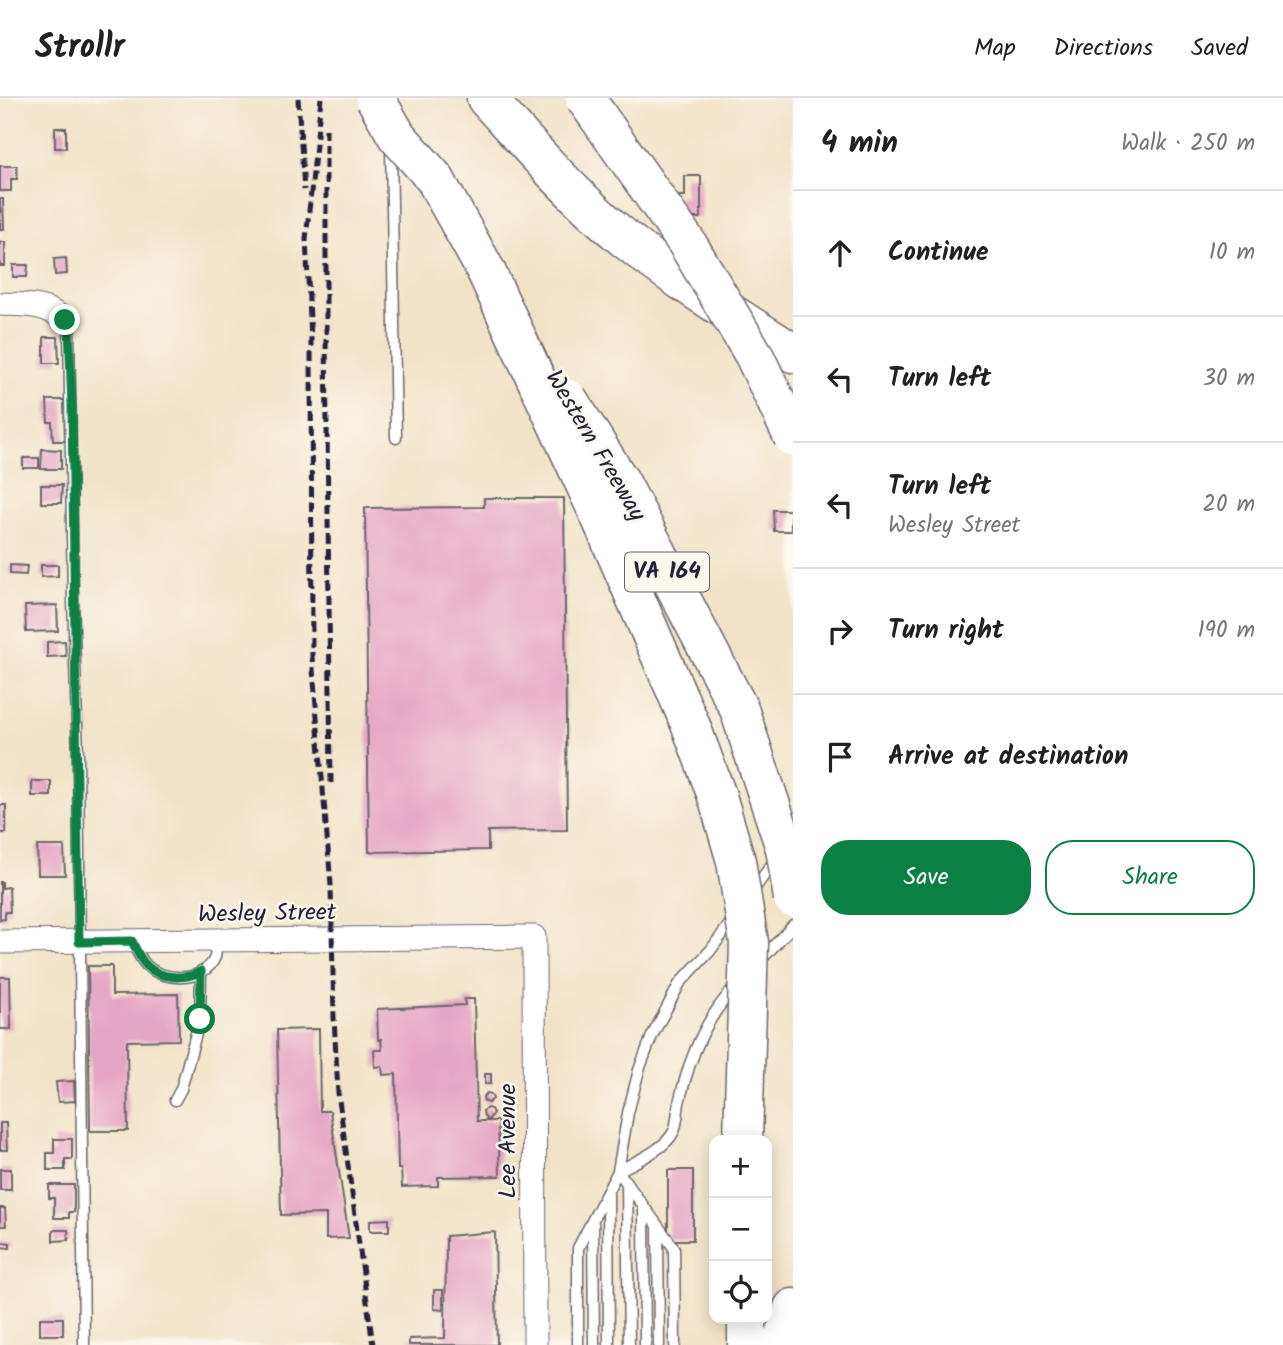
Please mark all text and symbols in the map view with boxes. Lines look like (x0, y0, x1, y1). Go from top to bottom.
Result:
text: Strollr (35, 22, 125, 75)
text: Map (974, 29, 1016, 68)
text: Directions (1054, 29, 1153, 68)
text: Saved (1191, 29, 1248, 68)
text: 4 min (821, 120, 898, 168)
text: Walk · 250 m (1121, 126, 1255, 162)
text: Continue (888, 232, 989, 274)
icon: ahead (821, 234, 859, 272)
text: 10 m (1209, 235, 1255, 271)
route end (49, 304, 80, 335)
text: Turn left (888, 358, 991, 400)
icon: left (821, 360, 859, 398)
text: 30 m (1203, 361, 1255, 397)
street label: Western Freeway (534, 363, 656, 530)
text: Turn left (888, 466, 991, 508)
icon: left (821, 486, 859, 524)
text: 20 m (1203, 487, 1255, 523)
text: Wesley Street (888, 508, 1020, 544)
road number: VA 164 (625, 552, 709, 592)
text: Turn right (888, 610, 1004, 652)
icon: right (821, 612, 859, 650)
text: 190 m (1198, 613, 1255, 649)
text: Arrive at destination (888, 736, 1128, 778)
icon: arrive (821, 738, 859, 776)
button: Save (821, 840, 1031, 915)
button: Share (1045, 840, 1255, 915)
street label: Wesley Street (198, 893, 337, 935)
route start (184, 1003, 215, 1034)
street label: Lee Avenue (489, 1083, 528, 1198)
map controls (709, 1135, 772, 1324)
button: + (709, 1135, 772, 1198)
button: − (709, 1198, 772, 1261)
button: locate (709, 1261, 772, 1324)

